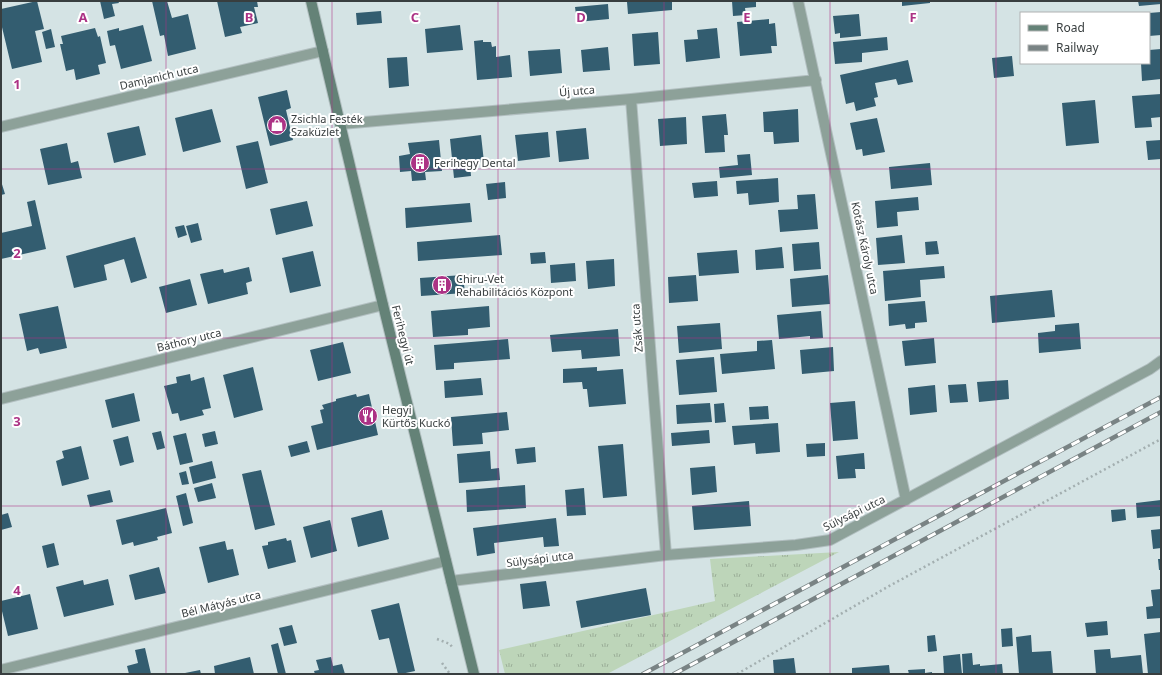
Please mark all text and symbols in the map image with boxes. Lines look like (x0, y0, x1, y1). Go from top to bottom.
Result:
text: A (79, 8, 88, 26)
text: B (245, 8, 253, 26)
text: C (411, 8, 419, 26)
text: D (576, 8, 586, 26)
text: E (743, 8, 751, 26)
text: F (909, 8, 917, 26)
legend (1020, 12, 1150, 64)
text: Road (1056, 19, 1085, 36)
text: Railway (1056, 39, 1100, 56)
street label: Damjanich utca (118, 60, 200, 93)
text: 1 (13, 75, 21, 93)
street label: Új utca (558, 81, 596, 100)
place label: Zsichla Festék Szaküzlet (291, 111, 363, 139)
shop icon: Zsichla Festék Szaküzlet (266, 114, 288, 136)
building icon: Ferihegy Dental (409, 152, 431, 174)
place label: Ferihegy Dental (434, 155, 516, 170)
street label: Kotász Károly utca (848, 200, 883, 296)
text: 2 (13, 244, 21, 262)
place label: Chiru-Vet Rehabilitációs Központ (456, 271, 573, 299)
building icon: Chiru-Vet Rehabilitációs Központ (431, 274, 453, 296)
street label: Ferihegyi út (389, 303, 418, 366)
street label: Zsák utca (627, 303, 646, 353)
street label: Báthory utca (155, 324, 223, 355)
place label: Hegyi Kürtős Kuckó (382, 402, 451, 430)
restaurant icon: Hegyi Kürtős Kuckó (357, 405, 379, 427)
text: 3 (13, 412, 21, 430)
street label: Sülysápi utca (820, 491, 887, 534)
street label: Sülysápi utca (506, 547, 574, 570)
text: 4 (13, 581, 21, 599)
street label: Bél Mátyás utca (180, 586, 262, 621)

